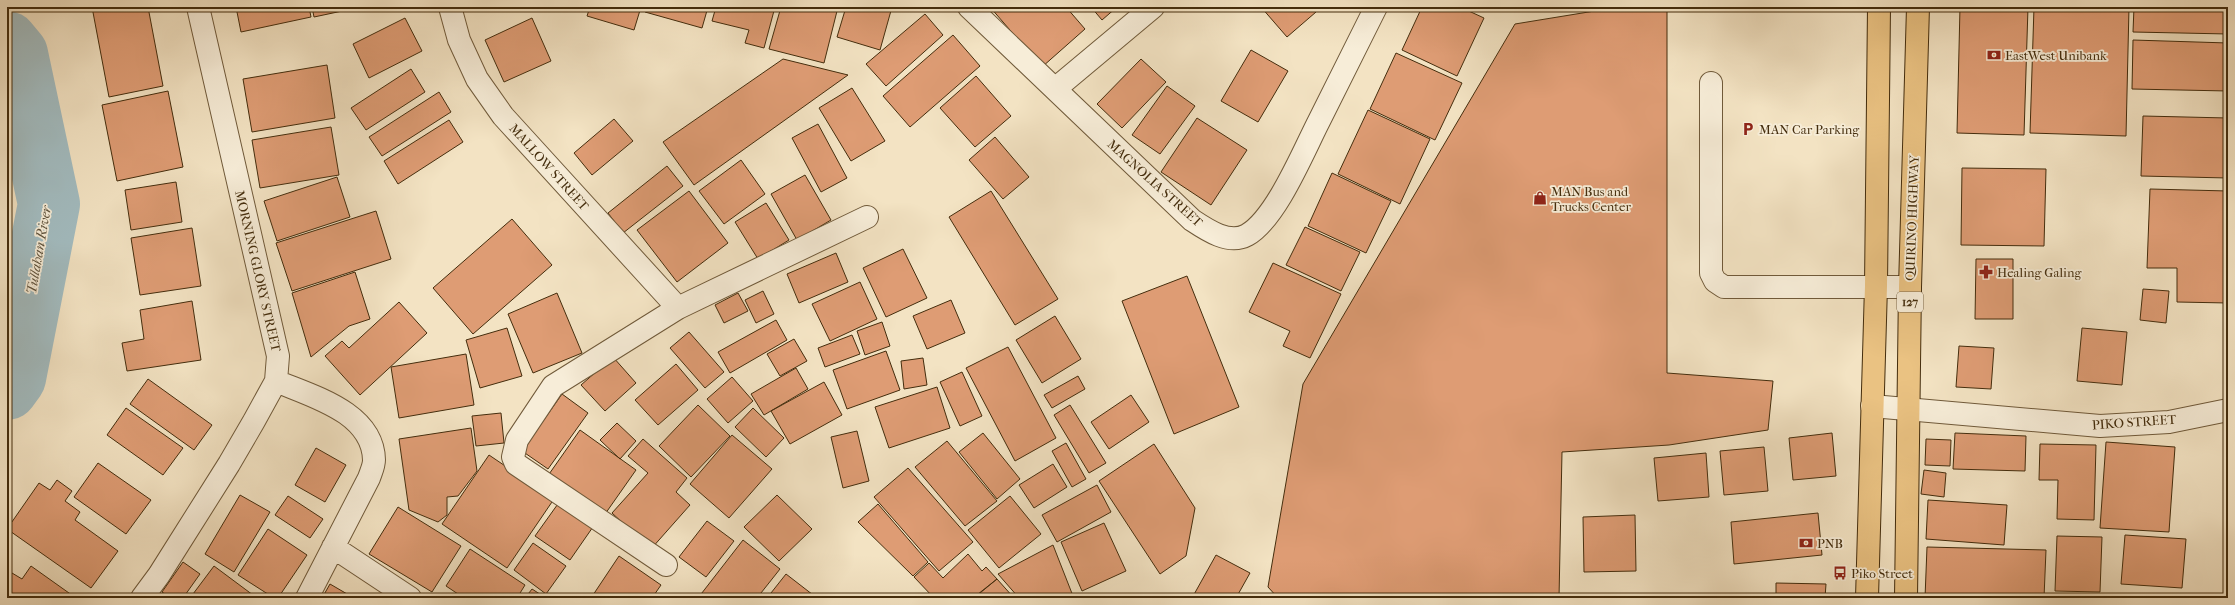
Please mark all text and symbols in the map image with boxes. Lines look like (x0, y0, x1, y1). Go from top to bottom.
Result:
bank icon: EastWest Unibank (1986, 47, 2002, 63)
place label: EastWest Unibank (2005, 48, 2107, 63)
street label: MALLOW STREET (506, 121, 592, 213)
parking icon: MAN Car Parking (1740, 121, 1756, 137)
place label: MAN Car Parking (1759, 122, 1860, 137)
street label: MAGNOLIA STREET (1104, 136, 1206, 230)
street label: QUIRINO HIGHWAY (1902, 154, 1922, 281)
place label: MAN Bus and Trucks Center (1551, 184, 1631, 214)
street label: MORNING GLORY STREET (232, 189, 284, 353)
shop icon: MAN Bus and Trucks Center (1532, 190, 1548, 206)
water label: Tullahan River (23, 203, 55, 295)
pharmacy icon: Healing Galing (1978, 264, 1994, 280)
place label: Healing Galing (1997, 265, 2082, 280)
road number: 127 (1897, 292, 1923, 312)
street label: PIKO STREET (2091, 412, 2177, 432)
bank icon: PNB (1798, 535, 1814, 551)
place label: PNB (1817, 536, 1843, 551)
bus stop icon: Piko Street (1832, 565, 1848, 581)
place label: Piko Street (1851, 566, 1913, 581)

